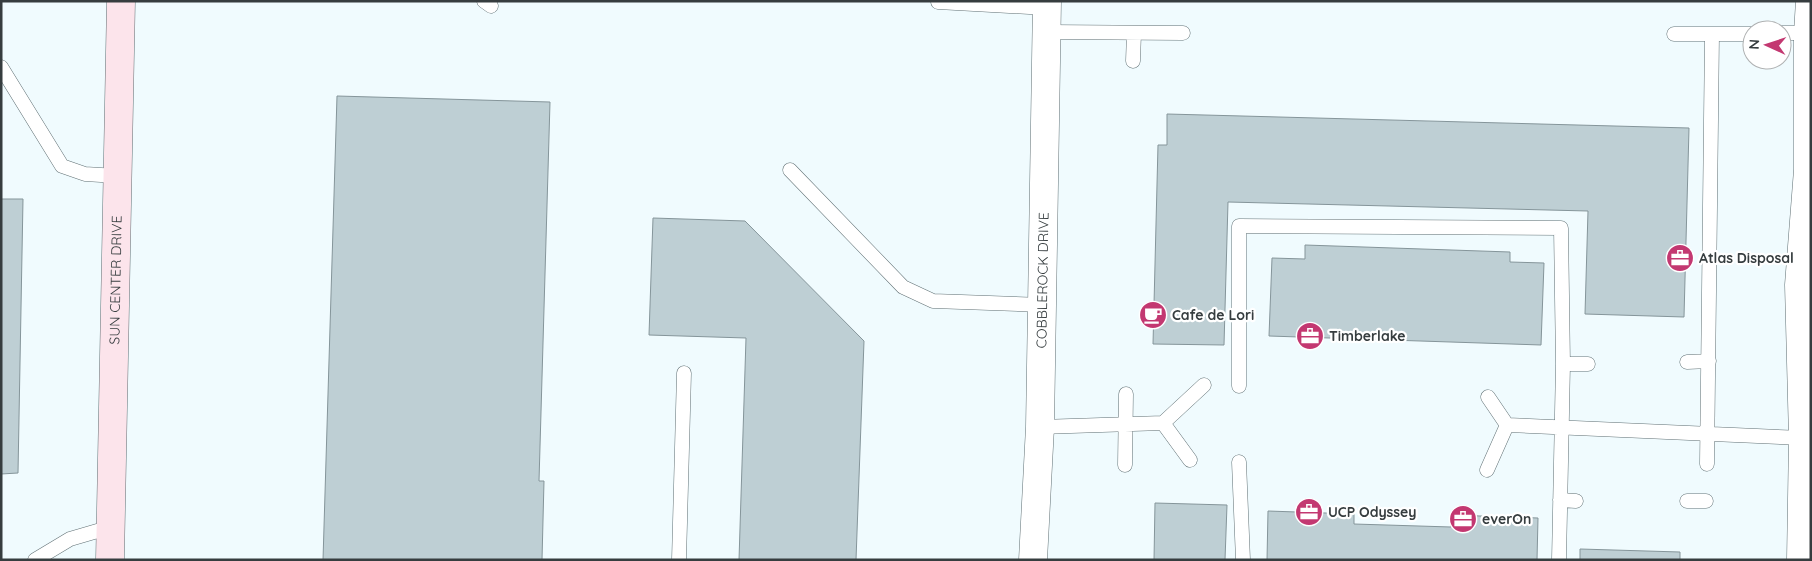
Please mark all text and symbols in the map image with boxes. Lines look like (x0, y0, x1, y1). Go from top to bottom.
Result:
north arrow (1742, 20, 1792, 70)
text: N (1745, 39, 1763, 50)
street label: COBBLEROCK DRIVE (1032, 212, 1053, 348)
street label: SUN CENTER DRIVE (105, 215, 126, 345)
office icon: Atlas Disposal (1665, 243, 1695, 273)
place label: Atlas Disposal (1699, 249, 1794, 267)
cafe icon: Cafe de Lori (1138, 300, 1168, 330)
place label: Cafe de Lori (1172, 306, 1254, 324)
office icon: Timberlake (1295, 321, 1325, 351)
place label: Timberlake (1329, 327, 1406, 345)
office icon: UCP Odyssey (1294, 497, 1324, 527)
place label: UCP Odyssey (1328, 503, 1417, 521)
office icon: everOn (1448, 504, 1478, 534)
place label: everOn (1482, 510, 1531, 528)

